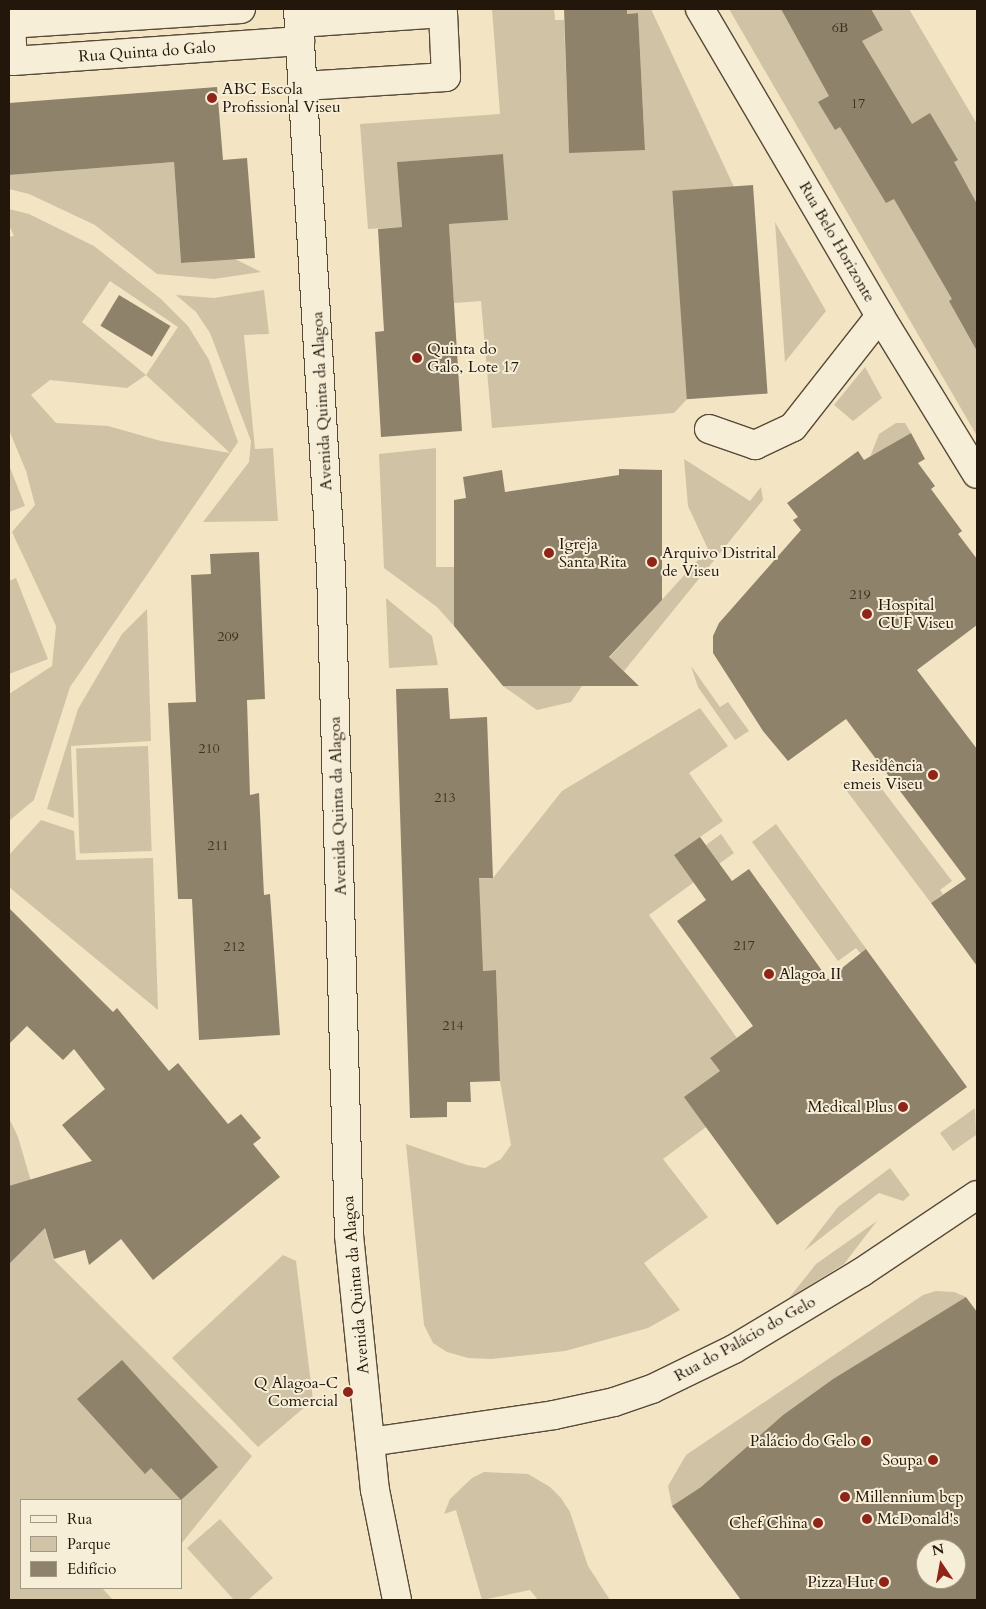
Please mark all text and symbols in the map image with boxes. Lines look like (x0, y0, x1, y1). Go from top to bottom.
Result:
house number: 6B (832, 20, 848, 36)
street label: Rua Quinta do Galo (78, 38, 216, 66)
place label: ABC Escola Profissional Viseu (222, 79, 341, 117)
marker: ABC Escola Profissional Viseu (206, 92, 218, 104)
house number: 17 (851, 96, 865, 112)
street label: Rua Belo Horizonte (795, 178, 879, 306)
street label: Avenida Quinta da Alagoa (308, 311, 336, 491)
place label: Quinta do Galo, Lote 17 (427, 339, 519, 377)
marker: Quinta do Galo, Lote 17 (411, 352, 423, 364)
place label: Igreja Santa Rita (559, 534, 627, 572)
place label: Arquivo Distrital de Viseu (662, 543, 776, 581)
marker: Igreja Santa Rita (543, 547, 555, 559)
marker: Arquivo Distrital de Viseu (646, 556, 658, 568)
house number: 219 (849, 587, 871, 603)
place label: Hospital CUF Viseu (878, 595, 954, 633)
marker: Hospital CUF Viseu (860, 607, 874, 621)
house number: 209 (217, 629, 239, 645)
street label: Avenida Quinta da Alagoa (325, 716, 351, 896)
house number: 210 (198, 741, 220, 757)
place label: Residência emeis Viseu (843, 756, 923, 794)
marker: Residência emeis Viseu (927, 769, 939, 781)
house number: 213 (434, 790, 456, 806)
house number: 211 (207, 838, 229, 854)
house number: 217 (733, 938, 755, 954)
house number: 212 (223, 939, 245, 955)
place label: Alagoa II (779, 964, 841, 984)
marker: Alagoa II (763, 968, 775, 980)
house number: 214 (442, 1018, 464, 1034)
place label: Medical Plus (807, 1097, 893, 1117)
marker: Medical Plus (897, 1101, 909, 1113)
street label: Avenida Quinta da Alagoa (339, 1195, 373, 1375)
street label: Rua do Palácio do Gelo (671, 1292, 819, 1386)
place label: Q Alagoa-C Comercial (254, 1373, 338, 1411)
marker: Q Alagoa-C Comercial (342, 1386, 354, 1398)
place label: Palácio do Gelo (750, 1431, 856, 1451)
marker: Palácio do Gelo (860, 1435, 872, 1447)
place label: Soupa (882, 1450, 923, 1470)
marker: Soupa (927, 1454, 939, 1466)
place label: Millennium bcp (855, 1487, 964, 1507)
marker: Millennium bcp (839, 1491, 851, 1503)
legend (20, 1499, 182, 1589)
text: Rua (67, 1509, 92, 1529)
place label: McDonald's (877, 1509, 959, 1529)
place label: Chef China (729, 1513, 808, 1533)
marker: McDonald's (861, 1513, 873, 1525)
marker: Chef China (812, 1517, 824, 1529)
text: Parque (67, 1534, 111, 1554)
north arrow (916, 1539, 966, 1589)
text: N (930, 1539, 946, 1560)
text: Edifício (67, 1559, 116, 1579)
place label: Pizza Hut (807, 1572, 874, 1592)
marker: Pizza Hut (878, 1576, 890, 1588)

